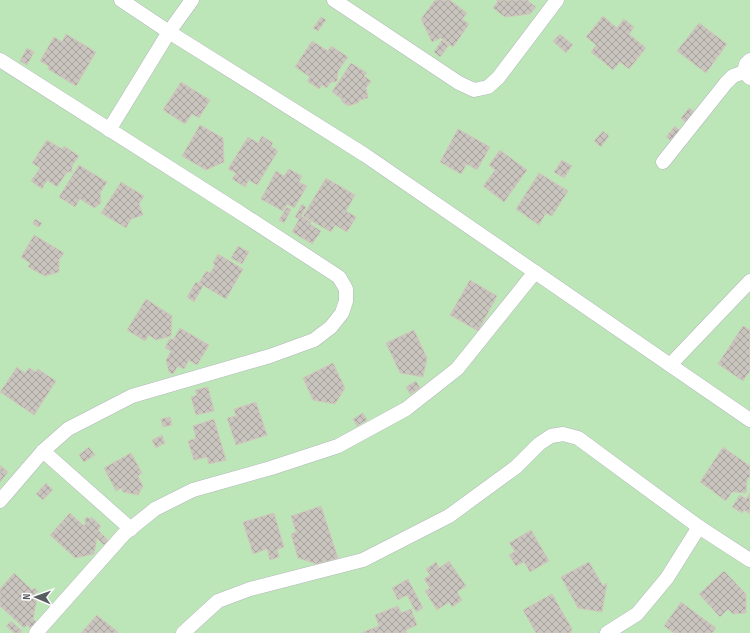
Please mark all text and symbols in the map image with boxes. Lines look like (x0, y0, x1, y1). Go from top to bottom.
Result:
north arrow (16, 577, 56, 617)
text: N (20, 593, 33, 600)

